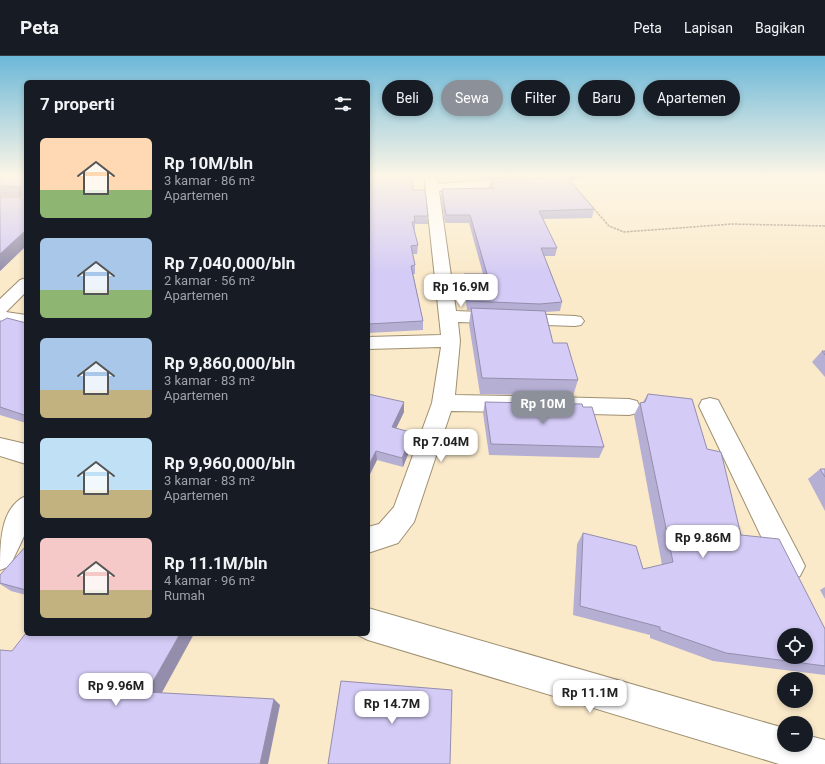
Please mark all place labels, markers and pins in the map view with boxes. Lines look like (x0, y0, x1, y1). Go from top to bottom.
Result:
pin: Rp 16.9M (420, 274, 502, 308)
pin: Rp 10M (510, 391, 576, 425)
pin: Rp 7.04M (400, 429, 482, 463)
pin: Rp 9.86M (662, 525, 744, 559)
pin: Rp 9.96M (75, 673, 157, 707)
pin: Rp 11.1M (549, 680, 631, 714)
pin: Rp 14.7M (351, 691, 433, 725)

